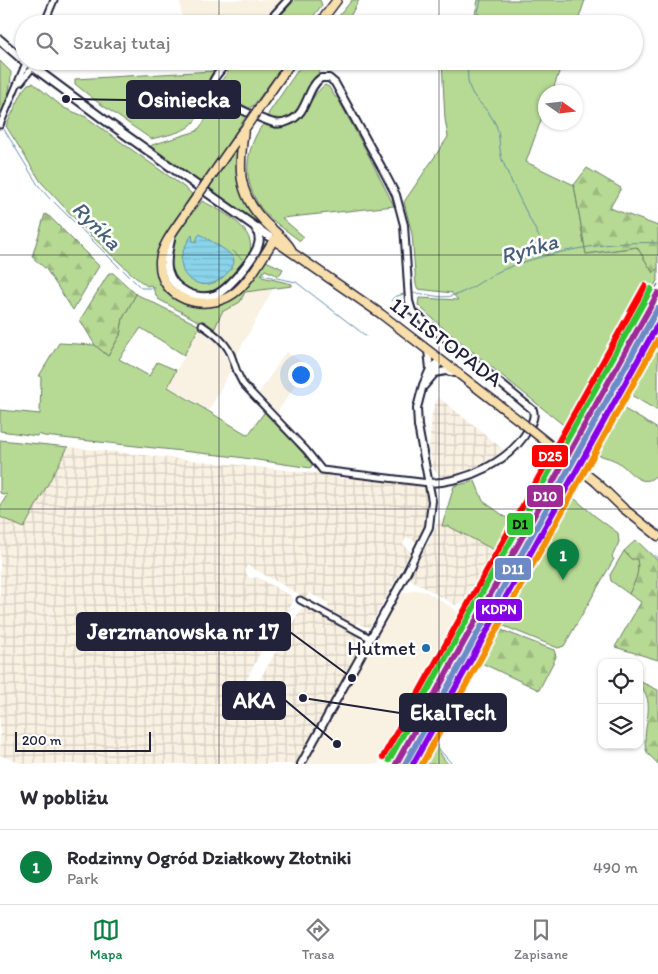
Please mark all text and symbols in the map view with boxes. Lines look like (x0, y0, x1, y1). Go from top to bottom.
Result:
search box (15, 15, 643, 70)
icon: search (33, 29, 61, 57)
text: Szukaj tutaj (73, 31, 170, 54)
callout: Osiniecka (127, 81, 240, 118)
north arrow (538, 85, 583, 130)
text: Osiniecka (138, 86, 231, 113)
water label: Ryńka (66, 195, 127, 256)
water label: Ryńka (497, 227, 561, 270)
street label: 11 LISTOPADA (385, 291, 508, 392)
your location (288, 362, 314, 388)
line badge: D25 (531, 444, 569, 468)
text: D25 (538, 448, 563, 465)
line badge: D10 (526, 484, 564, 508)
text: D10 (533, 488, 558, 505)
line badge: D1 (506, 512, 534, 536)
text: D1 (512, 516, 528, 533)
pin: 1 (547, 539, 579, 580)
line badge: D11 (494, 557, 532, 581)
text: D11 (502, 561, 525, 578)
line badge: KDPN (475, 598, 523, 622)
text: KDPN (481, 601, 517, 618)
callout: Jerzmanowska nr 17 (77, 613, 290, 650)
text: Jerzmanowska nr 17 (86, 618, 279, 645)
place label: Hutmet (347, 635, 416, 660)
marker: Hutmet (420, 642, 432, 654)
map controls (598, 659, 643, 749)
button: locate (598, 659, 643, 704)
callout: AKA (223, 682, 285, 719)
text: AKA (232, 687, 276, 714)
callout: EkalTech (400, 694, 506, 731)
text: EkalTech (410, 699, 497, 726)
button: layers (598, 704, 643, 749)
scale bar (15, 729, 151, 752)
text: 200 m (22, 732, 62, 749)
text: W pobliżu (20, 784, 108, 809)
text: Rodzinny Ogród Działkowy Złotniki (67, 846, 351, 869)
text: 1 (32, 858, 40, 877)
text: 490 m (593, 858, 638, 877)
text: Park (67, 869, 98, 888)
tab: Mapa (90, 916, 122, 963)
tab: Trasa (302, 916, 335, 963)
tab: Zapisane (514, 916, 568, 963)

